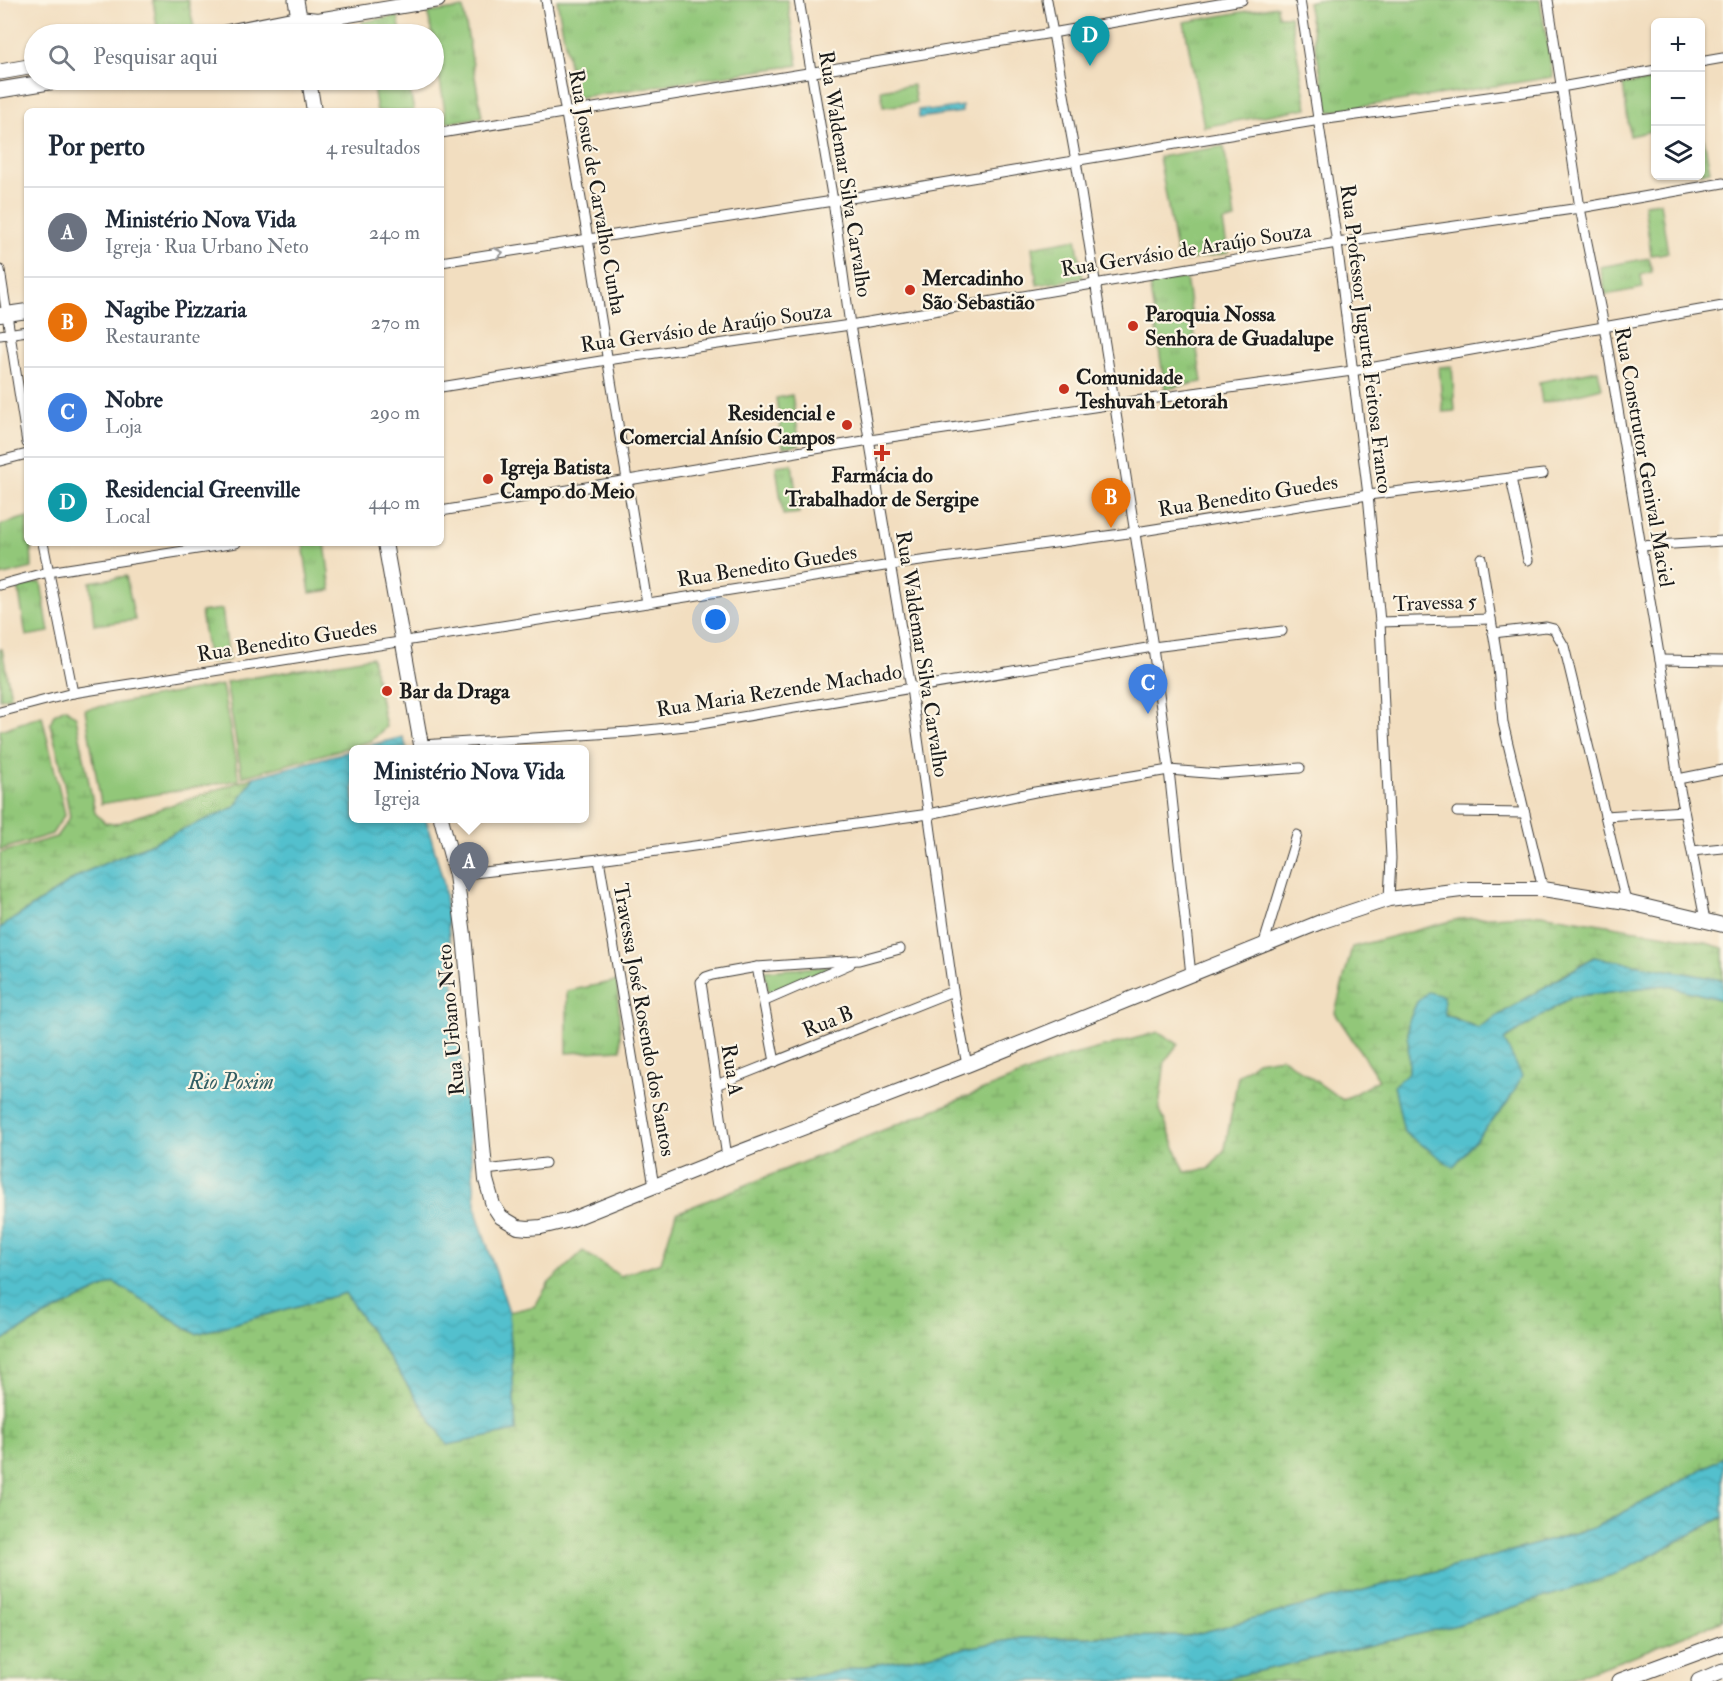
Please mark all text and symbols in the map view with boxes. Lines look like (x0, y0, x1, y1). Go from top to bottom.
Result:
pin: D (1070, 16, 1110, 66)
map controls (1651, 18, 1705, 180)
button: + (1651, 18, 1705, 72)
search box (24, 24, 444, 90)
icon: search (45, 41, 78, 74)
text: Pesquisar aqui (93, 43, 218, 71)
street label: Rua Waldemar Silva Carvalho (812, 49, 878, 299)
street label: Rua Josué de Carvalho Cunha (562, 67, 632, 317)
button: − (1651, 72, 1705, 126)
button: layers (1651, 126, 1705, 180)
text: Por perto (48, 131, 145, 163)
text: 4 resultados (326, 135, 420, 160)
street label: Rua Professor Jugurta Feitosa Franco (1334, 183, 1398, 495)
text: Ministério Nova Vida (105, 206, 296, 234)
street label: Rua Gervásio de Araújo Souza (1059, 217, 1313, 283)
text: A (61, 220, 74, 245)
text: 240 m (369, 220, 420, 245)
text: Igreja · Rua Urbano Neto (105, 234, 309, 259)
one-way arrow (494, 247, 503, 259)
place label: Mercadinho São Sebastião (921, 265, 1035, 316)
marker: Mercadinho São Sebastião (903, 283, 917, 297)
text: Nagibe Pizzaria (105, 296, 246, 324)
street label: Rua Gervásio de Araújo Souza (579, 297, 834, 359)
place label: Paroquia Nossa Senhora de Guadalupe (1145, 301, 1334, 352)
text: B (61, 310, 74, 335)
text: 270 m (371, 310, 420, 335)
marker: Paroquia Nossa Senhora de Guadalupe (1126, 319, 1140, 333)
text: Restaurante (105, 324, 200, 349)
street label: Rua Construtor Genival Maciel (1608, 325, 1680, 590)
place label: Comunidade Teshuvah Letorah (1075, 364, 1228, 415)
marker: Comunidade Teshuvah Letorah (1057, 382, 1071, 396)
text: Nobre (105, 386, 163, 414)
text: C (60, 400, 75, 425)
text: 290 m (370, 400, 420, 425)
place label: Residencial e Comercial Anísio Campos (619, 400, 835, 451)
text: Loja (105, 414, 142, 439)
marker: Residencial e Comercial Anísio Campos (840, 418, 854, 432)
marker: Farmácia do Trabalhador de Sergipe (875, 446, 889, 460)
place label: Igreja Batista Campo do Meio (500, 454, 635, 505)
place label: Farmácia do Trabalhador de Sergipe (784, 462, 979, 513)
street label: Rua Benedito Guedes (1156, 468, 1340, 524)
marker: Igreja Batista Campo do Meio (481, 472, 495, 486)
text: Residencial Greenville (105, 476, 300, 504)
pin: B (1092, 478, 1130, 528)
text: D (59, 490, 76, 515)
text: 440 m (368, 490, 420, 515)
text: Local (105, 504, 151, 529)
street label: Rua Waldemar Silva Carvalho (889, 529, 955, 779)
street label: Rua Benedito Guedes (675, 538, 859, 594)
street label: Travessa 5 (1393, 588, 1478, 618)
your location (701, 605, 730, 634)
street label: Rua Benedito Guedes (195, 613, 379, 669)
street label: Rua Maria Rezende Machado (654, 658, 904, 724)
pin: C (1128, 664, 1168, 714)
place label: Bar da Draga (399, 678, 511, 705)
marker: Bar da Draga (380, 684, 394, 698)
popup (349, 745, 589, 823)
text: Ministério Nova Vida (373, 758, 565, 786)
text: Igreja (373, 786, 420, 811)
pin: A (450, 842, 488, 892)
street label: Travessa José Rosendo dos Santos (607, 881, 681, 1159)
street label: Rua Urbano Neto (431, 943, 471, 1097)
street label: Rua B (799, 1000, 857, 1044)
street label: Rua A (715, 1042, 749, 1098)
water label: Rio Poxim (187, 1068, 274, 1096)

